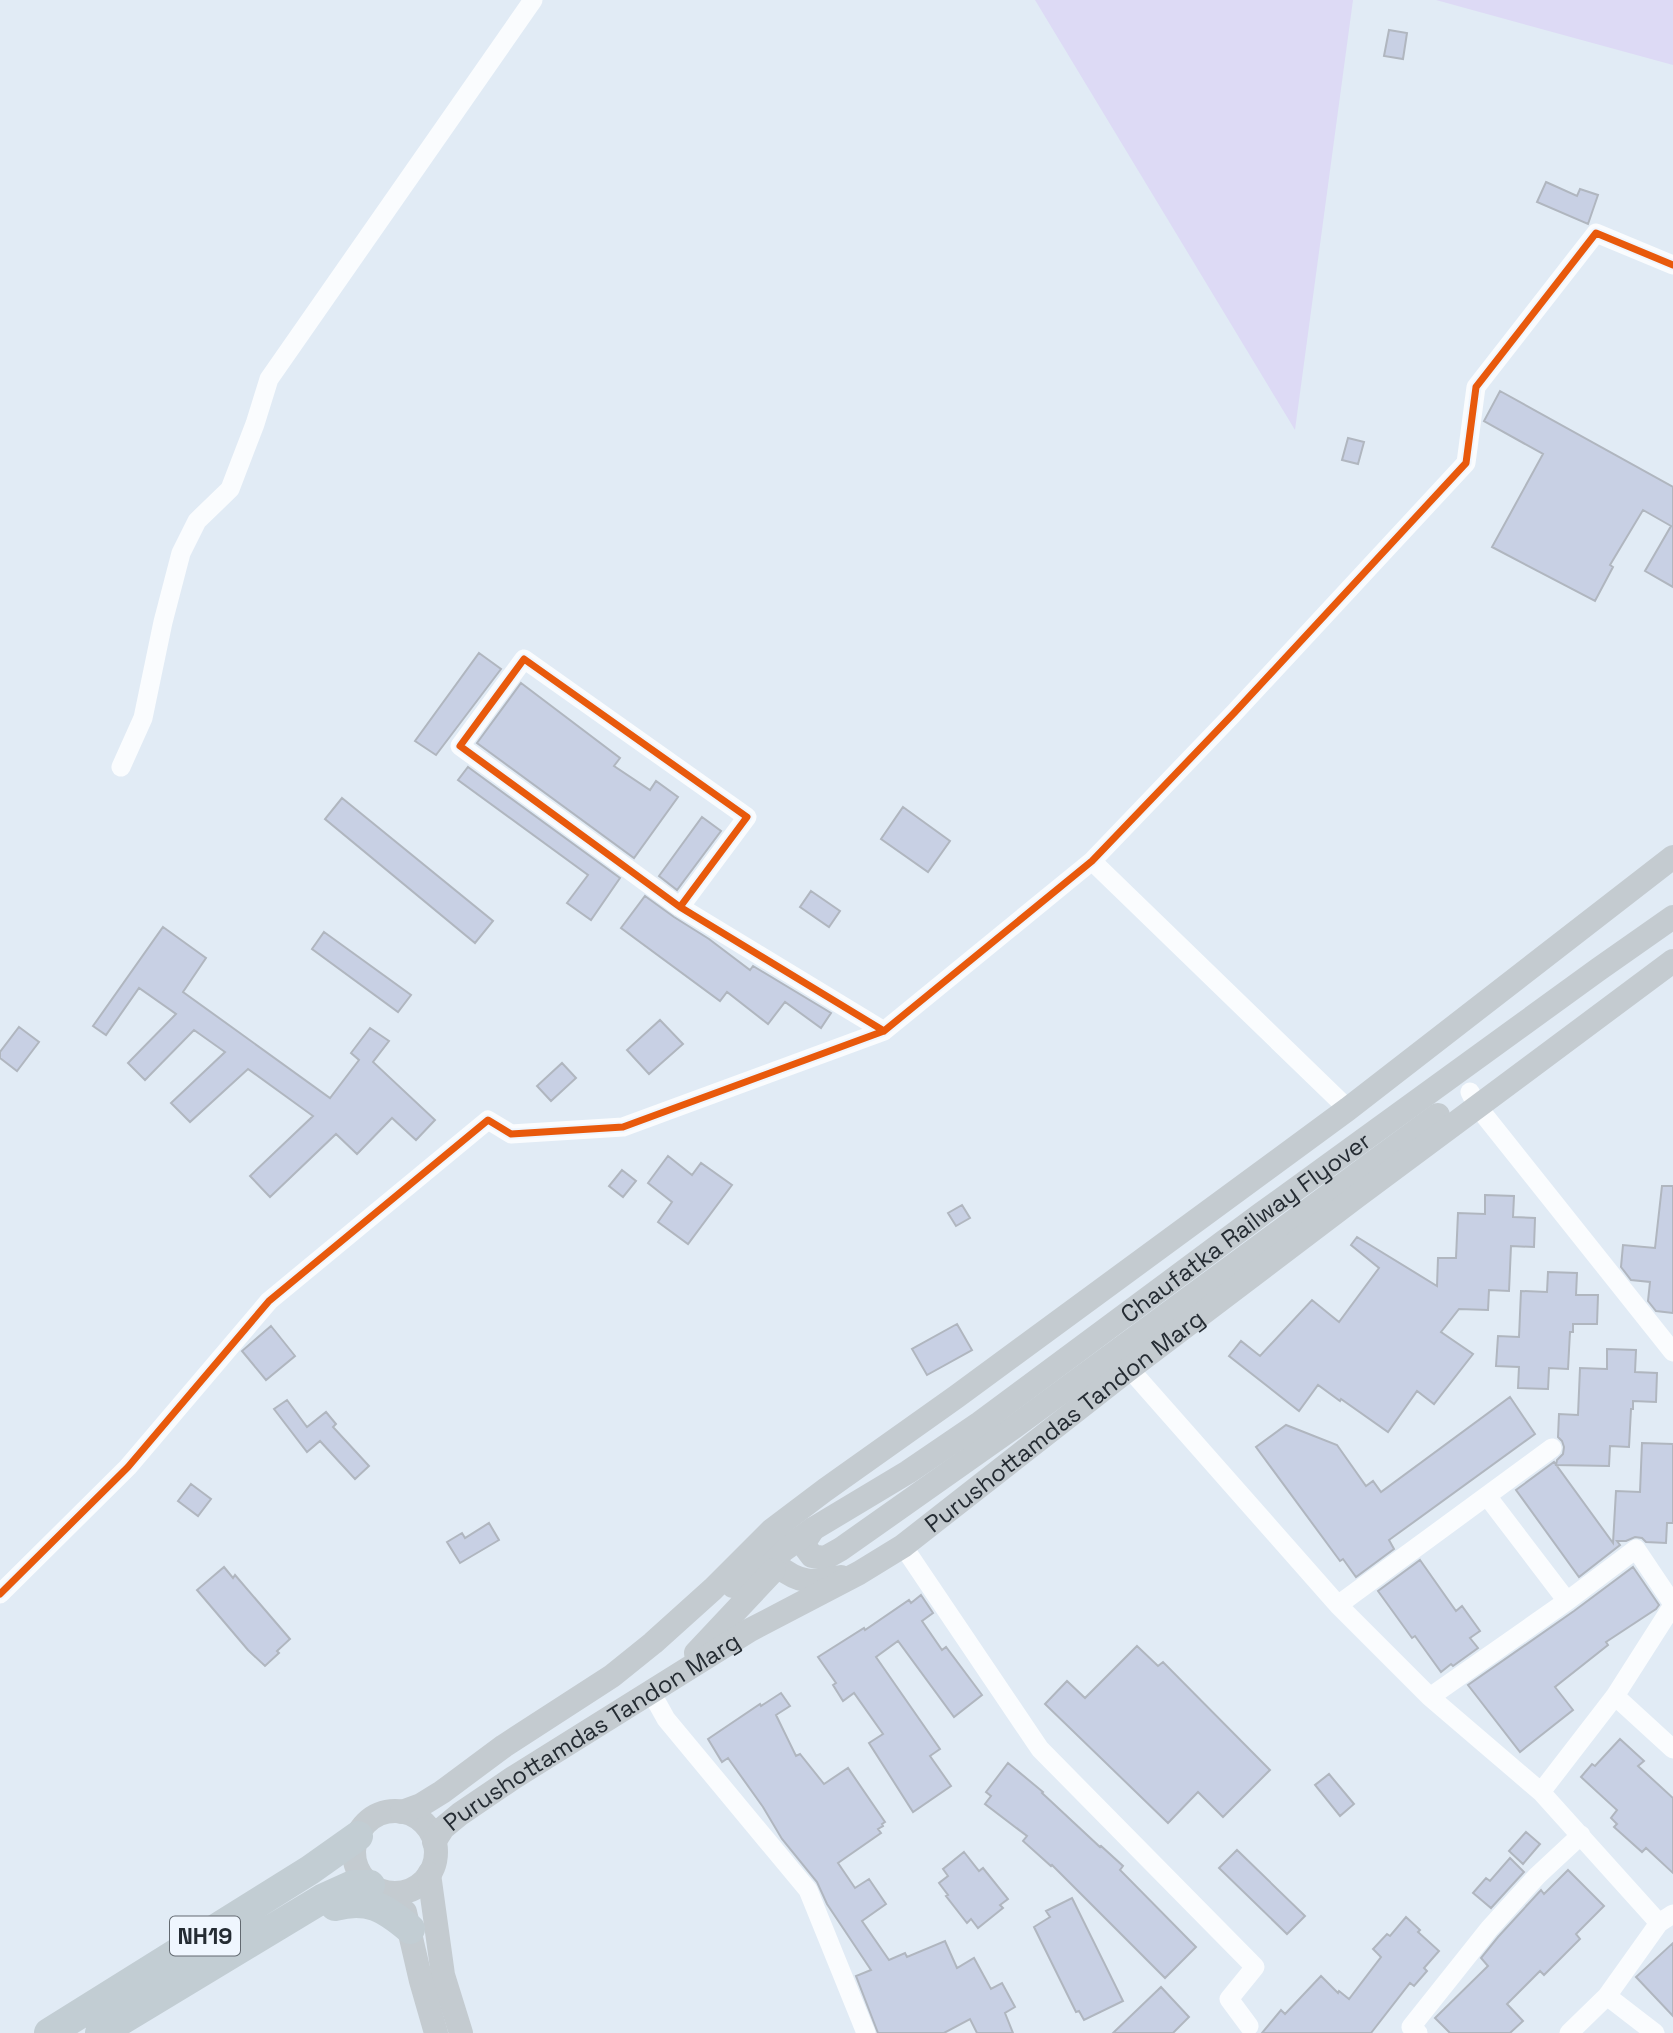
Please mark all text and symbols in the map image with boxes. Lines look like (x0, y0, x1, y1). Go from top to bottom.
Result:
street label: Chaufatka Railway Flyover (1114, 1125, 1377, 1329)
street label: Purushottamdas Tandon Marg (918, 1302, 1210, 1539)
street label: Purushottamdas Tandon Marg (436, 1625, 745, 1837)
road number: NH19 (170, 1916, 240, 1955)

